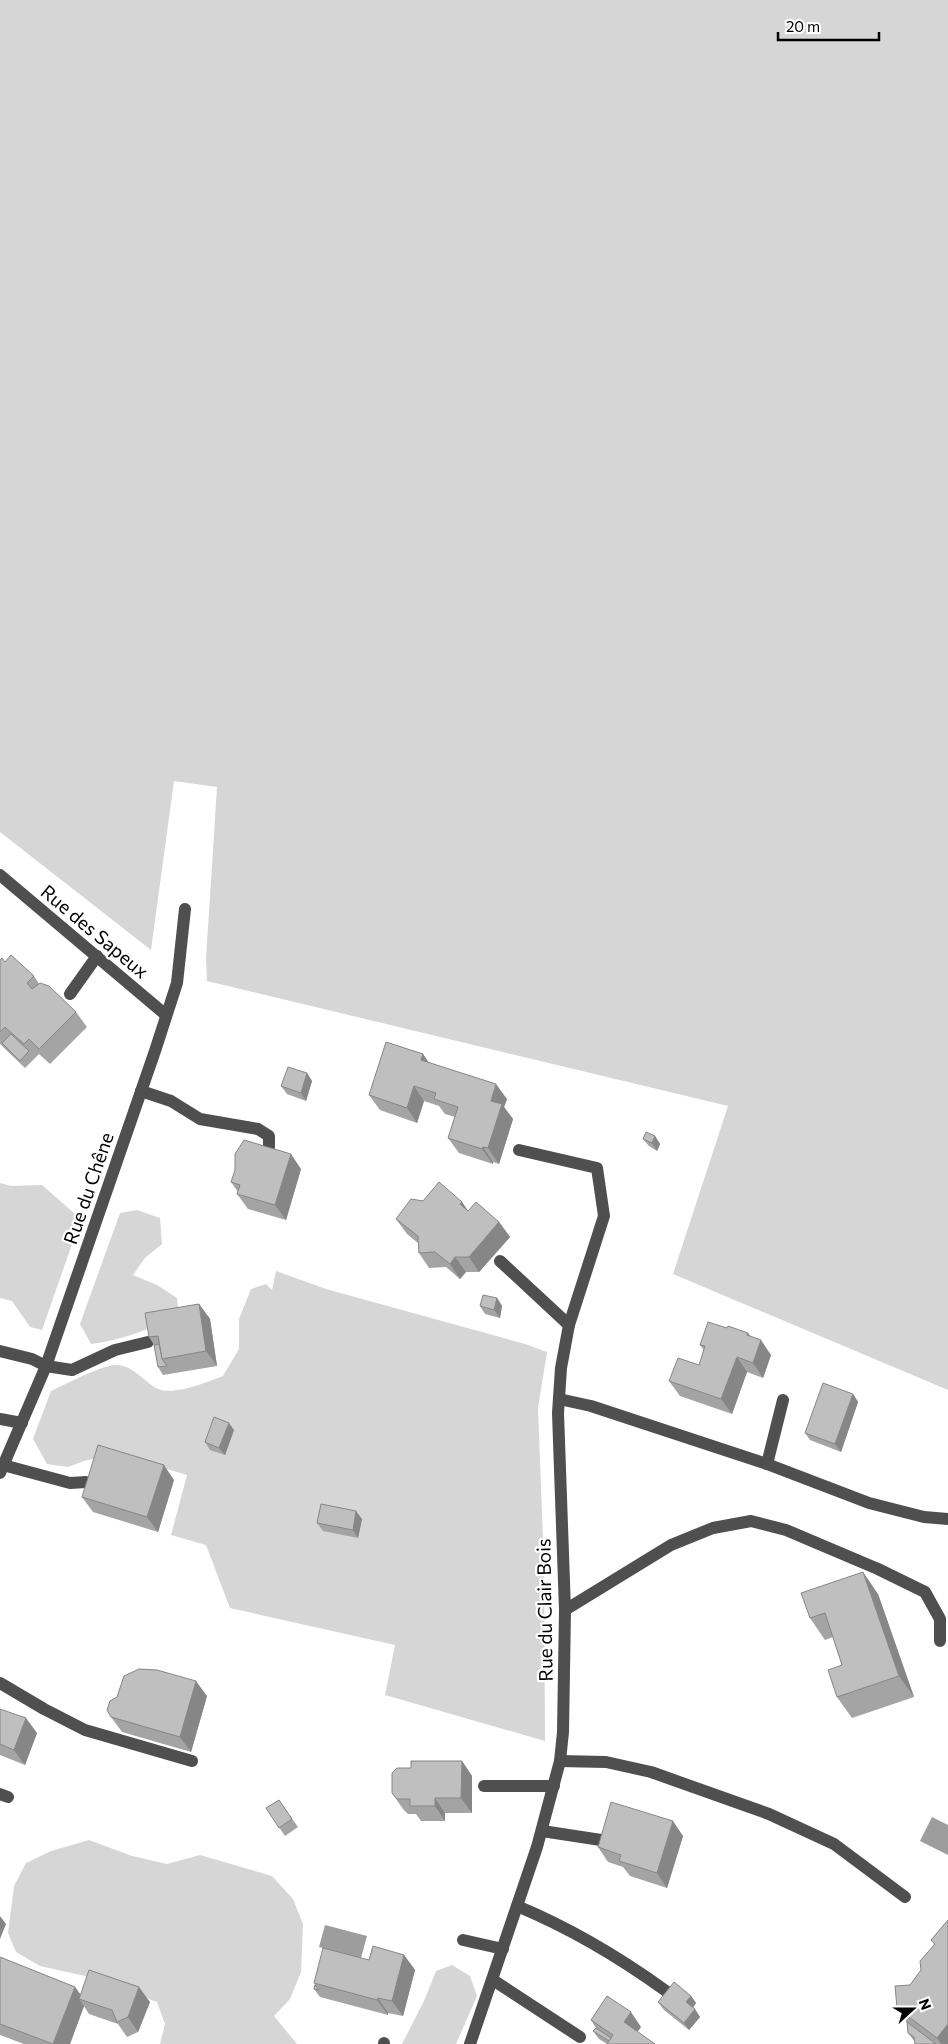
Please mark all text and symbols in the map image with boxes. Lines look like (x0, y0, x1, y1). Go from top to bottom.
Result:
scale bar (778, 10, 879, 42)
text: 20 m (786, 17, 820, 35)
street label: Rue des Sapeux (37, 879, 153, 983)
street label: Rue du Chêne (58, 1129, 118, 1247)
street label: Rue du Clair Bois (531, 1538, 557, 1682)
north arrow (888, 1984, 938, 2034)
text: N (916, 1996, 935, 2012)

